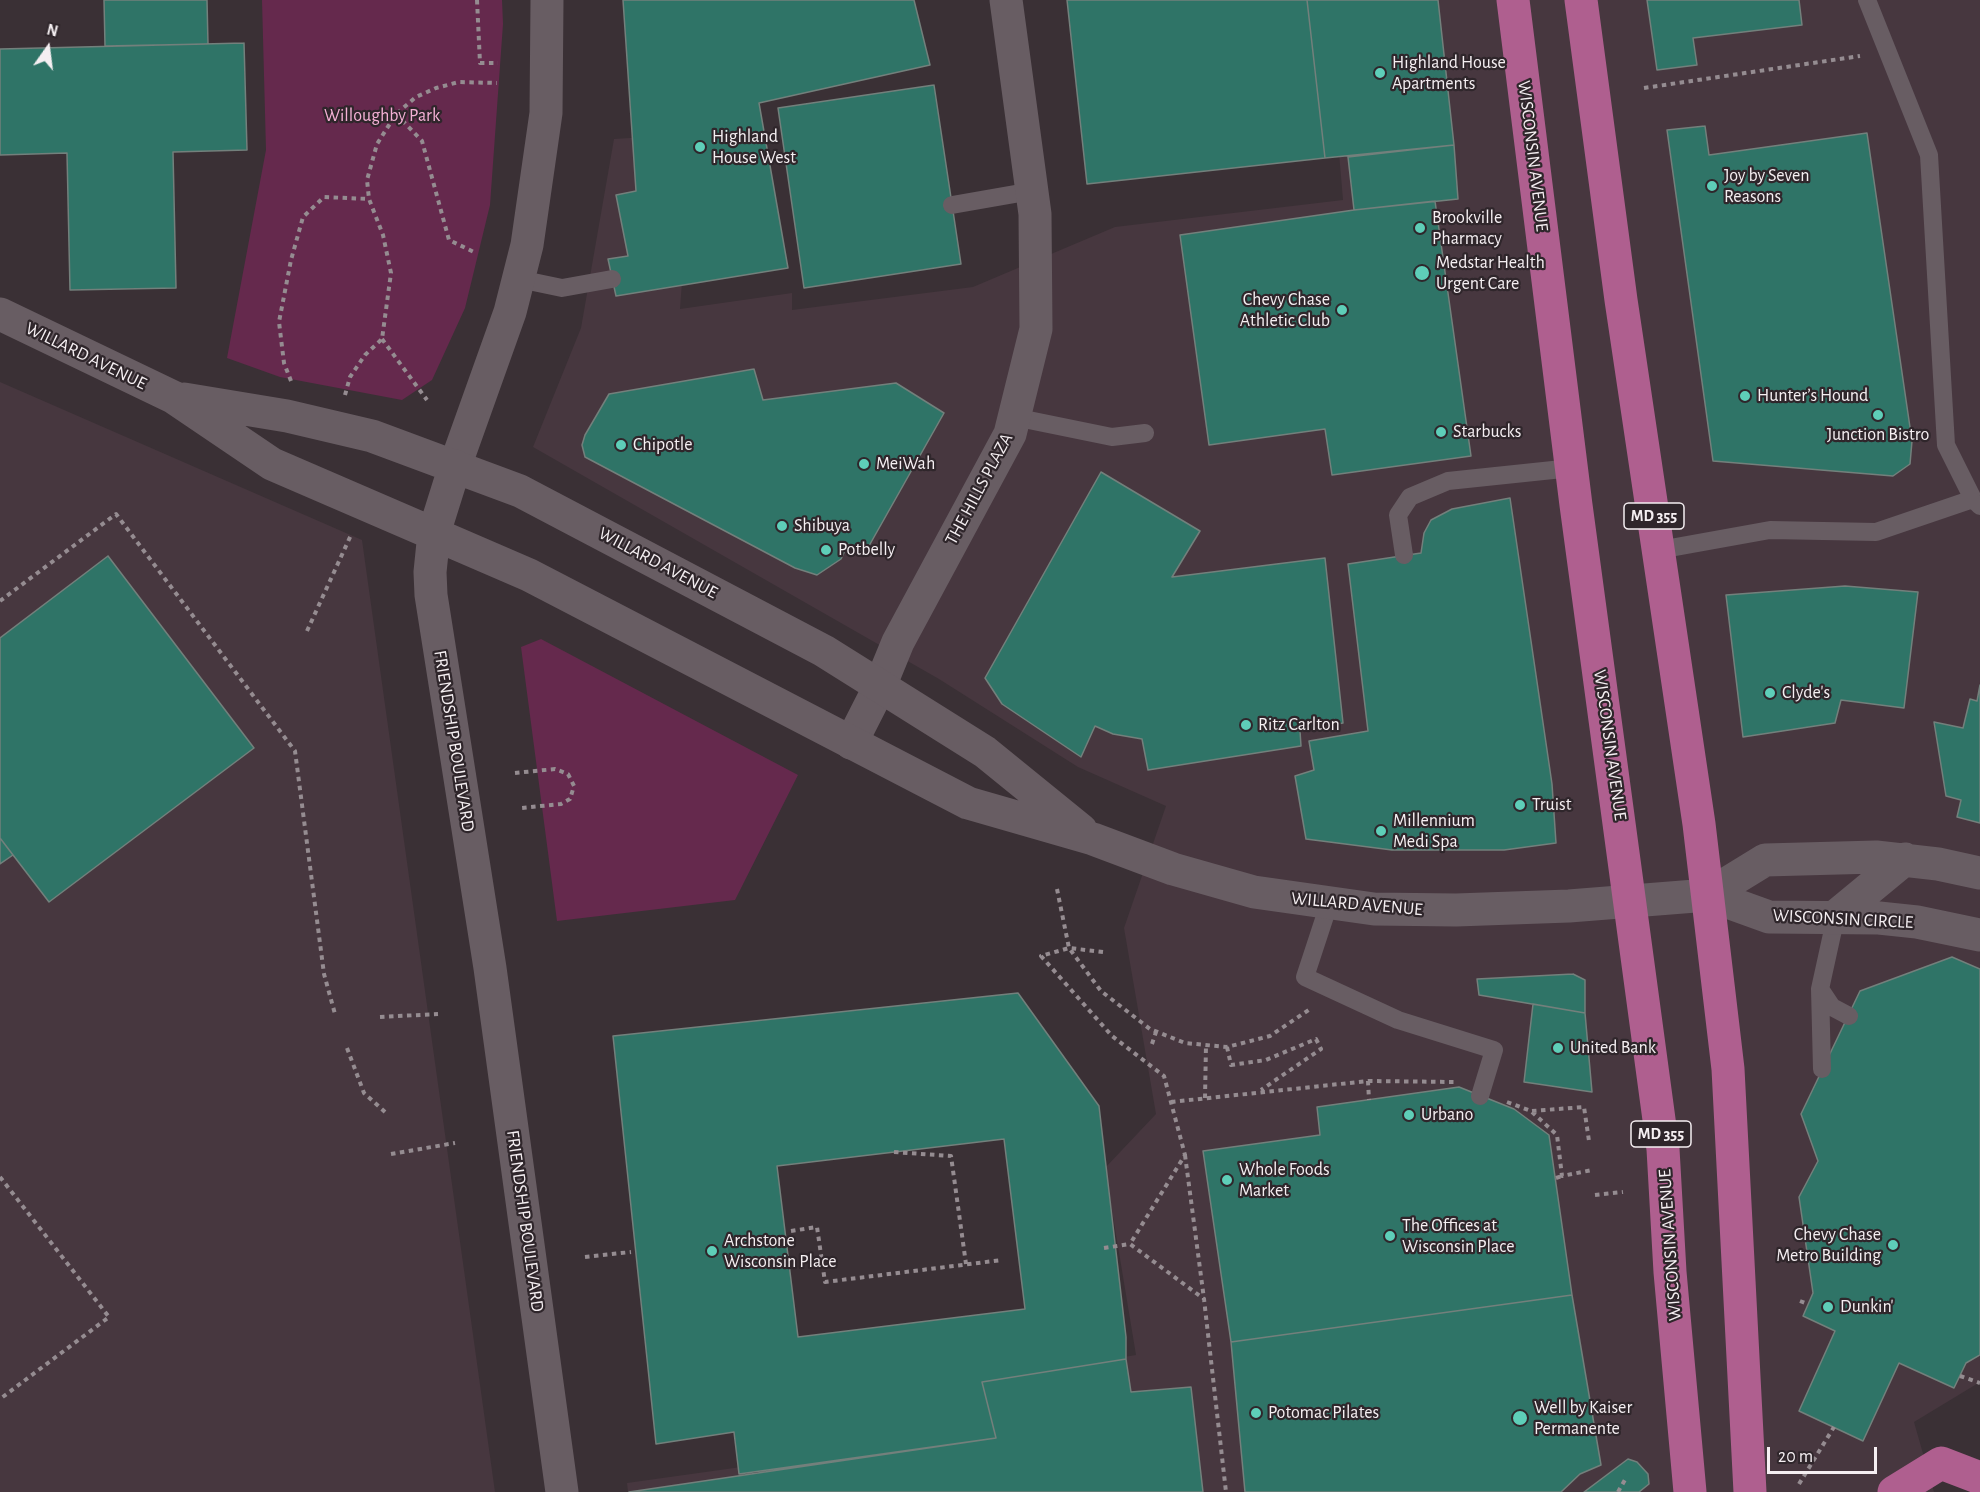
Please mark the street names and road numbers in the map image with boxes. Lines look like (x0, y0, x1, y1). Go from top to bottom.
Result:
street label: WISCONSIN AVENUE (1513, 79, 1553, 233)
street label: WILLARD AVENUE (22, 317, 150, 395)
street label: THE HILLS PLAZA (940, 429, 1018, 549)
road number: MD 355 (1624, 503, 1684, 529)
street label: WILLARD AVENUE (595, 522, 721, 604)
street label: FRIENDSHIP BOULEVARD (429, 649, 479, 833)
street label: WISCONSIN AVENUE (1589, 668, 1631, 822)
street label: WILLARD AVENUE (1290, 887, 1424, 921)
street label: WISCONSIN CIRCLE (1772, 905, 1914, 933)
road number: MD 355 (1631, 1121, 1691, 1147)
street label: FRIENDSHIP BOULEVARD (502, 1129, 548, 1313)
street label: WISCONSIN AVENUE (1654, 1168, 1686, 1322)

